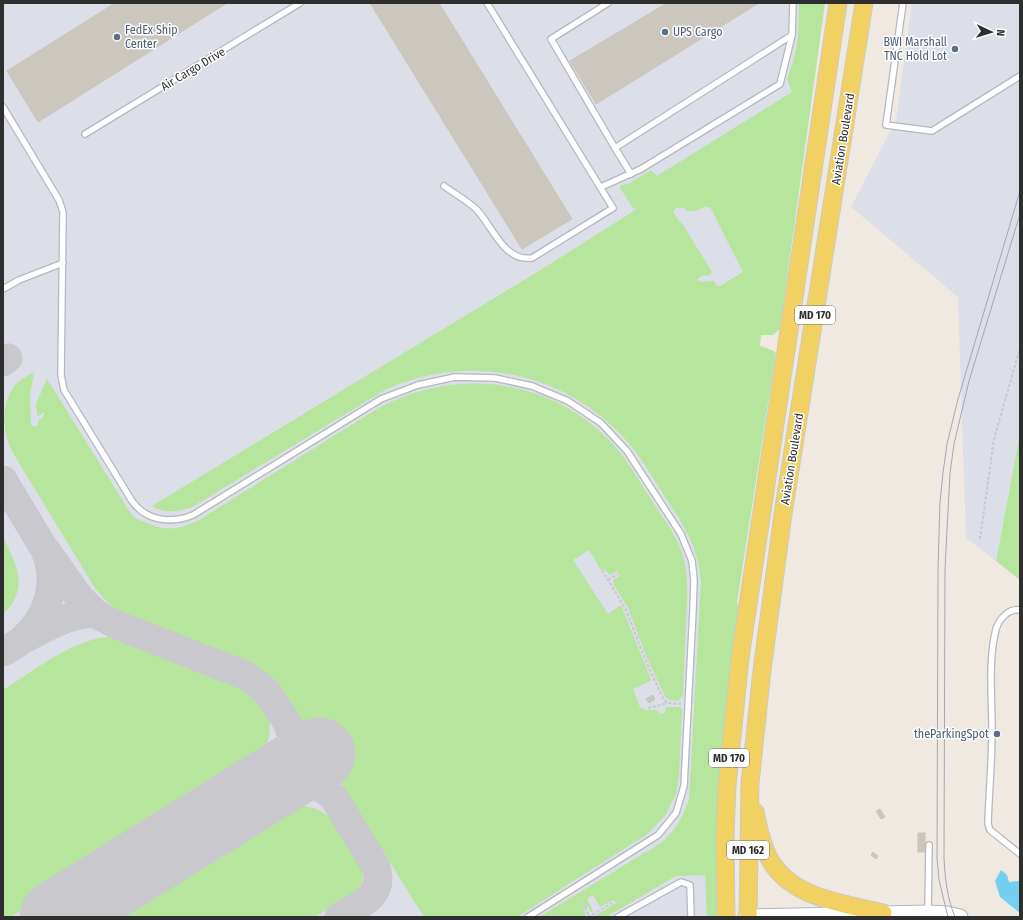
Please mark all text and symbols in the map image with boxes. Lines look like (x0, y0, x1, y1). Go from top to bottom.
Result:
north arrow (971, 12, 1011, 52)
place label: FedEx Ship Center (125, 23, 178, 51)
place label: UPS Cargo (673, 25, 723, 39)
marker: UPS Cargo (660, 27, 670, 37)
text: N (994, 29, 1007, 36)
marker: FedEx Ship Center (112, 32, 122, 42)
place label: BWI Marshall TNC Hold Lot (884, 35, 947, 63)
street label: Air Cargo Drive (158, 44, 228, 94)
marker: BWI Marshall TNC Hold Lot (950, 44, 960, 54)
street label: Aviation Boulevard (829, 92, 857, 186)
road number: MD 170 (795, 306, 835, 324)
street label: Aviation Boulevard (778, 412, 806, 506)
place label: theParkingSpot (914, 727, 989, 741)
marker: theParkingSpot (992, 729, 1002, 739)
road number: MD 170 (709, 749, 749, 767)
road number: MD 162 (727, 841, 769, 859)

